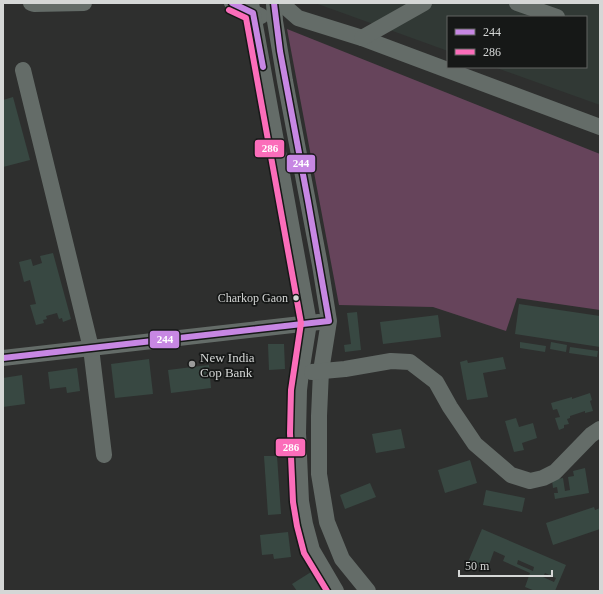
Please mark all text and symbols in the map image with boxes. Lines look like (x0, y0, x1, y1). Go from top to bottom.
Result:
legend (447, 16, 587, 68)
text: 244 (483, 25, 501, 39)
text: 286 (483, 45, 501, 59)
line badge: 286 (254, 139, 285, 158)
text: 286 (262, 142, 279, 154)
line badge: 244 (286, 154, 316, 173)
text: 244 (293, 157, 310, 169)
place label: Charkop Gaon (218, 291, 288, 305)
marker: Charkop Gaon (291, 293, 301, 303)
line badge: 244 (149, 330, 180, 349)
text: 244 (157, 333, 174, 345)
place label: New India Cop Bank (200, 350, 255, 380)
marker: New India Cop Bank (187, 359, 197, 369)
line badge: 286 (275, 438, 306, 457)
text: 286 (283, 441, 300, 453)
scale bar (459, 552, 552, 578)
text: 50 m (465, 559, 490, 573)

